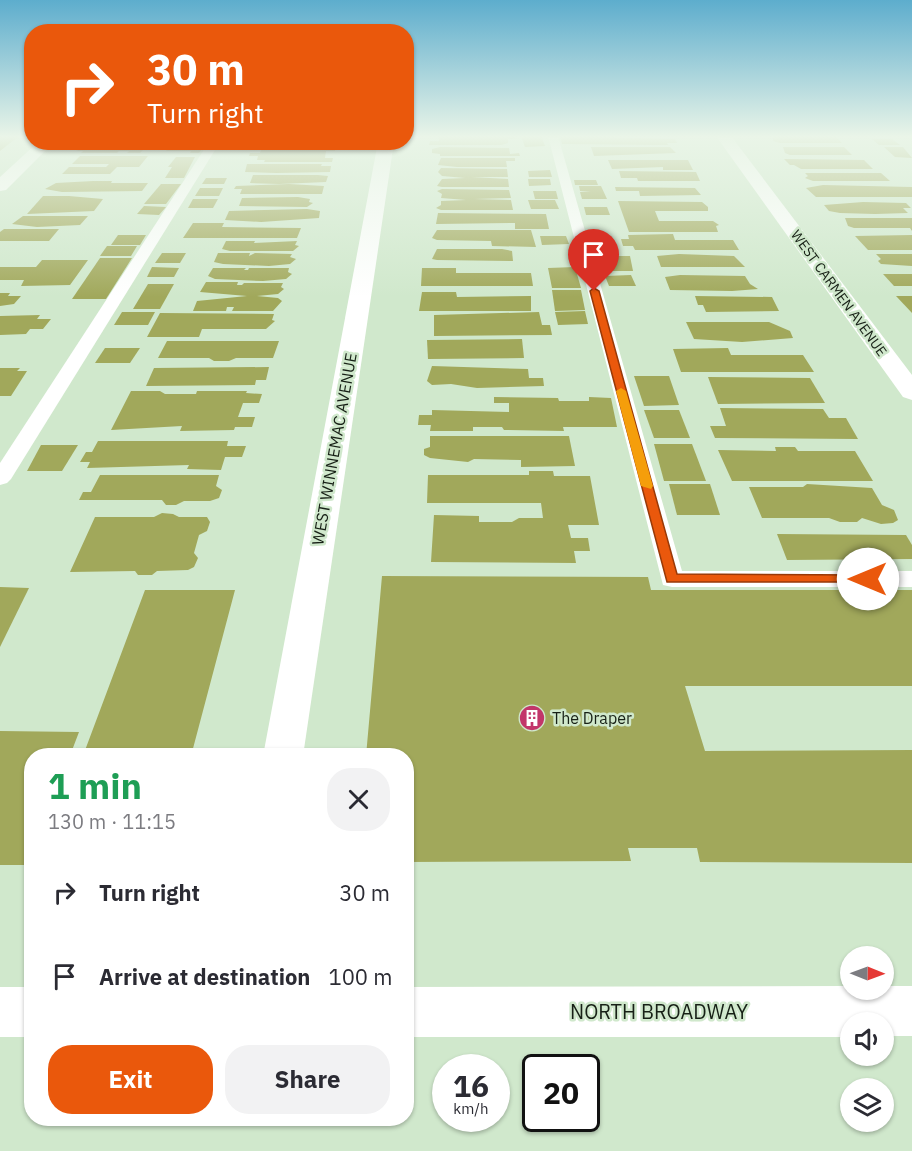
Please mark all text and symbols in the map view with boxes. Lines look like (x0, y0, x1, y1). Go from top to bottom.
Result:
text: 30 m (147, 42, 245, 97)
icon: right (48, 48, 126, 126)
text: Turn right (147, 95, 264, 130)
street label: WEST CARMEN AVENUE (787, 226, 891, 360)
pin (568, 229, 619, 291)
icon: arrive (577, 238, 610, 271)
street label: WEST WINNEMAC AVENUE (307, 351, 361, 547)
position arrow (836, 547, 900, 611)
building icon: The Draper (517, 703, 547, 733)
place label: The Draper (552, 708, 632, 728)
text: 1 min (48, 762, 142, 809)
button: close (327, 768, 390, 831)
text: 130 m · 11:15 (48, 808, 176, 835)
icon: right (48, 876, 81, 909)
text: Turn right (99, 878, 200, 907)
text: 30 m (339, 878, 390, 907)
north arrow (840, 946, 894, 1000)
map controls (840, 946, 894, 1132)
icon: arrive (48, 960, 81, 993)
text: Arrive at destination (99, 962, 310, 991)
text: 100 m (328, 962, 392, 991)
street label: NORTH BROADWAY (570, 998, 748, 1025)
button: sound (840, 1012, 894, 1066)
button: Exit (48, 1045, 213, 1114)
button: Share (225, 1045, 390, 1114)
speed limit sign: 20 (522, 1054, 600, 1132)
text: 16 (453, 1066, 489, 1105)
button: layers (840, 1078, 894, 1132)
text: km/h (453, 1099, 489, 1118)

